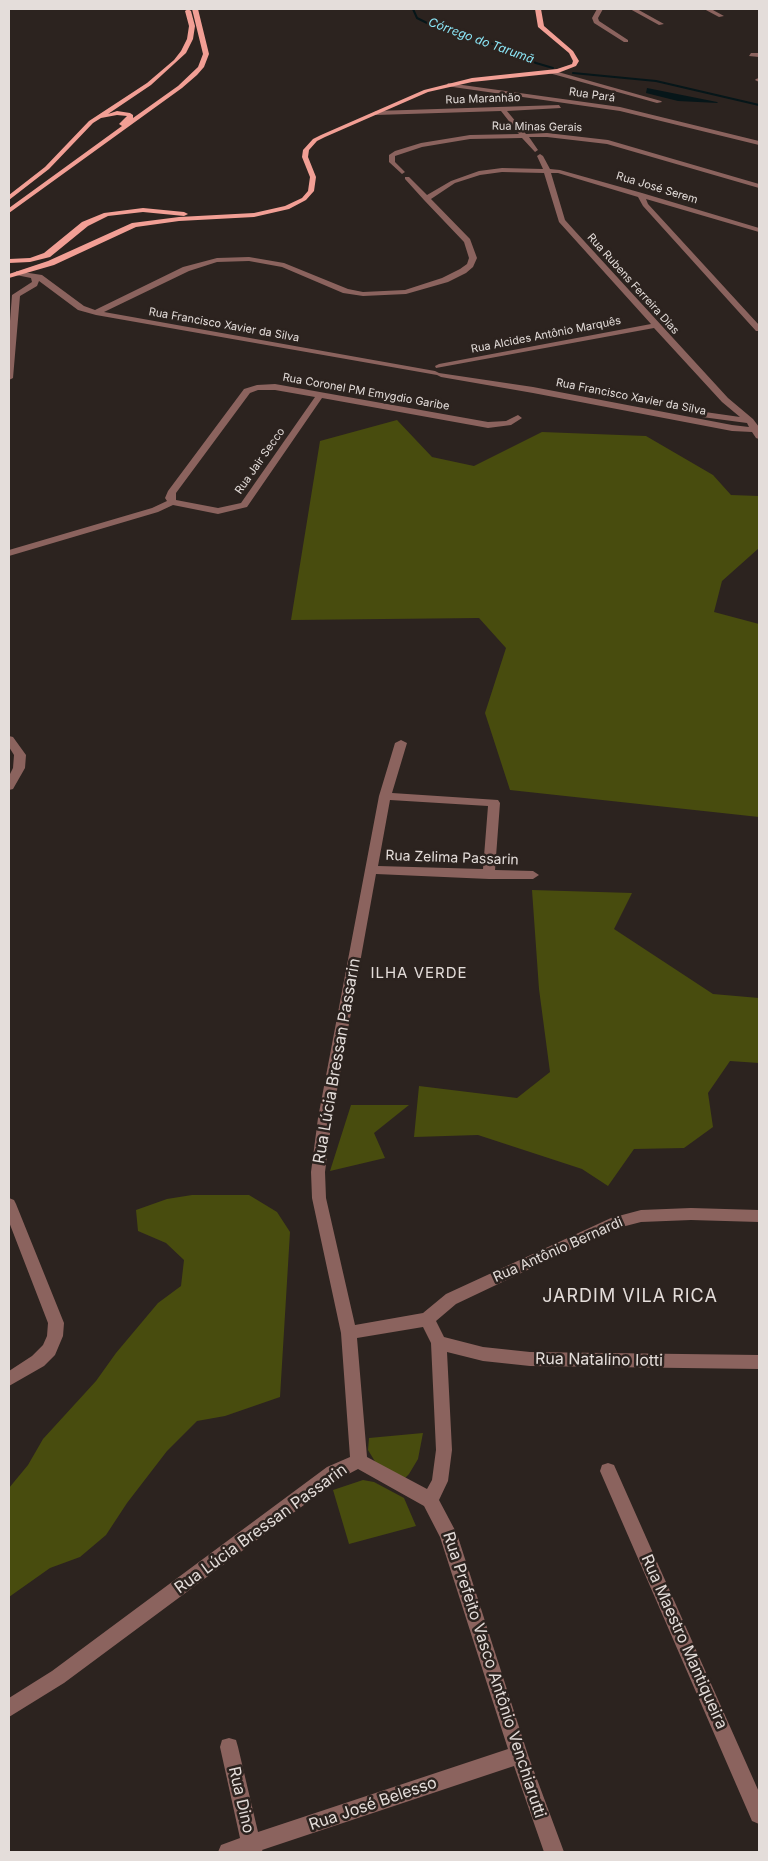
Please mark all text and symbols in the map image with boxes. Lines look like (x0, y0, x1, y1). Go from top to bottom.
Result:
water label: Córrego do Tarumã (426, 15, 536, 67)
street label: Rua Pará (568, 85, 616, 105)
street label: Rua Maranhão (445, 91, 521, 107)
street label: Rua Minas Gerais (492, 120, 582, 134)
street label: Rua José Serem (615, 169, 699, 207)
street label: Rua Rubens Ferreira Dias (584, 231, 682, 337)
street label: Rua Francisco Xavier da Silva (148, 305, 300, 345)
street label: Rua Alcides Antônio Marquês (470, 314, 622, 356)
street label: Rua Coronel PM Emygdio Garibe (282, 371, 450, 413)
street label: Rua Francisco Xavier da Silva (555, 376, 707, 418)
street label: Rua Jair Secco (232, 425, 288, 497)
street label: Rua Zelima Passarin (385, 847, 519, 869)
street label: Rua Lúcia Bressan Passarin (309, 957, 365, 1165)
district label: ILHA VERDE (369, 964, 469, 982)
street label: Rua Antônio Bernardi (491, 1214, 625, 1286)
district label: JARDIM VILA RICA (540, 1286, 720, 1308)
street label: Rua Natalino Iotti (535, 1349, 663, 1371)
street label: Rua Lúcia Bressan Passarin (171, 1460, 351, 1598)
street label: Rua Prefeito Vasco Antônio Venchiarutti (439, 1529, 549, 1821)
street label: Rua Maestro Mantiqueira (637, 1552, 731, 1732)
street label: Rua Dino (224, 1765, 258, 1835)
street label: Rua José Belesso (307, 1773, 439, 1835)

